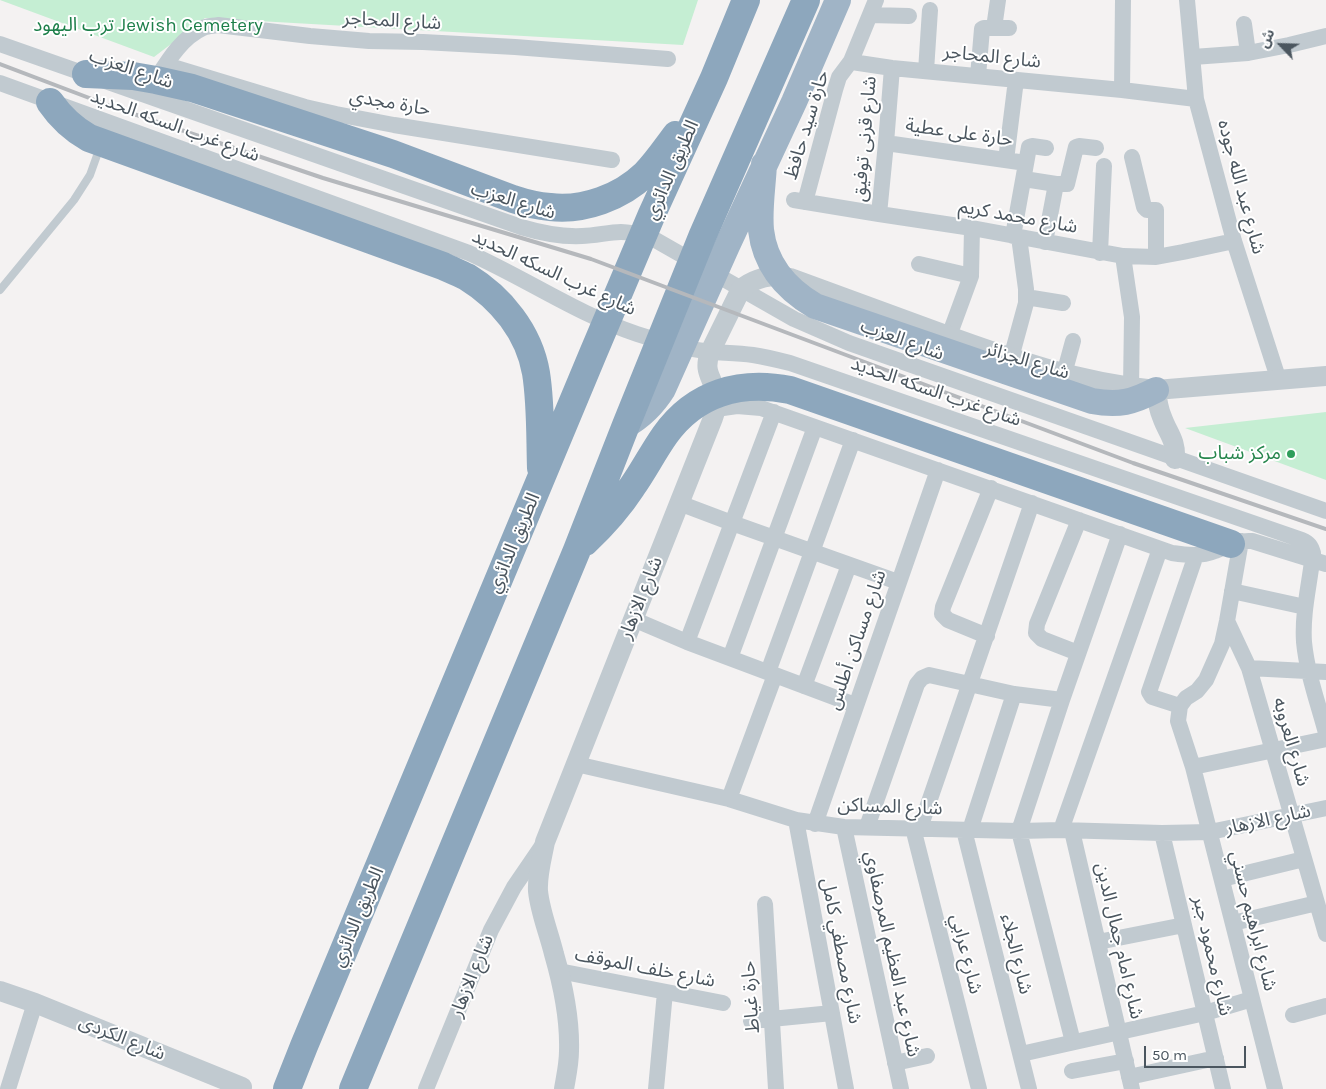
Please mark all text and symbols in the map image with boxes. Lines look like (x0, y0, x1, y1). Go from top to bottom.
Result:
street label: شارع المحاجر (342, 7, 442, 35)
park label: ترب اليهود Jewish Cemetery (33, 15, 263, 37)
north arrow (1256, 20, 1306, 70)
text: ش (1255, 26, 1279, 51)
street label: شارع المحاجر (942, 41, 1042, 73)
street label: شارع العزب (86, 44, 176, 94)
street label: حارة سيد حافظ (780, 68, 834, 182)
street label: شارع قرنى توفيق (848, 75, 882, 203)
street label: شارع غرب السكه الحديد (87, 85, 263, 167)
street label: حارة مجدي (348, 85, 432, 121)
street label: حارة على عطية (904, 114, 1014, 152)
street label: الطريق الدائري (640, 117, 704, 223)
street label: شارع عبد الله جوده (1212, 117, 1270, 257)
street label: شارع العزب (468, 177, 558, 225)
street label: شارع محمد كريم (957, 195, 1079, 239)
street label: شارع غرب السكه الحديد (468, 225, 640, 321)
street label: شارع العزب (857, 314, 947, 366)
street label: شارع الجزائر (982, 337, 1072, 385)
street label: شارع غرب السكه الحديد (848, 352, 1024, 432)
place label: مركز شباب (1199, 443, 1281, 465)
marker: مركز شباب (1285, 448, 1297, 460)
street label: الطريق الدائري (483, 489, 545, 597)
street label: شارع الازهار (614, 554, 668, 642)
street label: شارع مساكن أطلس (822, 567, 892, 713)
street label: شارع العروبه (1267, 695, 1315, 789)
street label: شارع المساكن (837, 794, 943, 820)
street label: شارع الازهار (1223, 800, 1313, 840)
street label: شارع ابراهيم حسني (1225, 848, 1281, 994)
street label: شارع عبد العظيم المرصفاوي (859, 849, 925, 1059)
street label: شارع امام جمال الدين (1090, 861, 1148, 1021)
street label: الطريق الدائري (327, 863, 389, 971)
street label: شارع مصطفي كامل (816, 876, 866, 1026)
street label: شارع محمود جبر (1187, 894, 1237, 1018)
street label: شارع الجلاء (995, 911, 1037, 997)
street label: شارع عرابي (945, 912, 987, 996)
street label: شارع الازهار (445, 932, 499, 1020)
street label: شارع خلف الموقف (573, 943, 717, 993)
street label: حارة غياط (737, 960, 765, 1034)
street label: شارع الكردى (75, 1010, 169, 1066)
scale bar (1146, 1036, 1248, 1068)
text: 50 m (1152, 1046, 1187, 1064)

